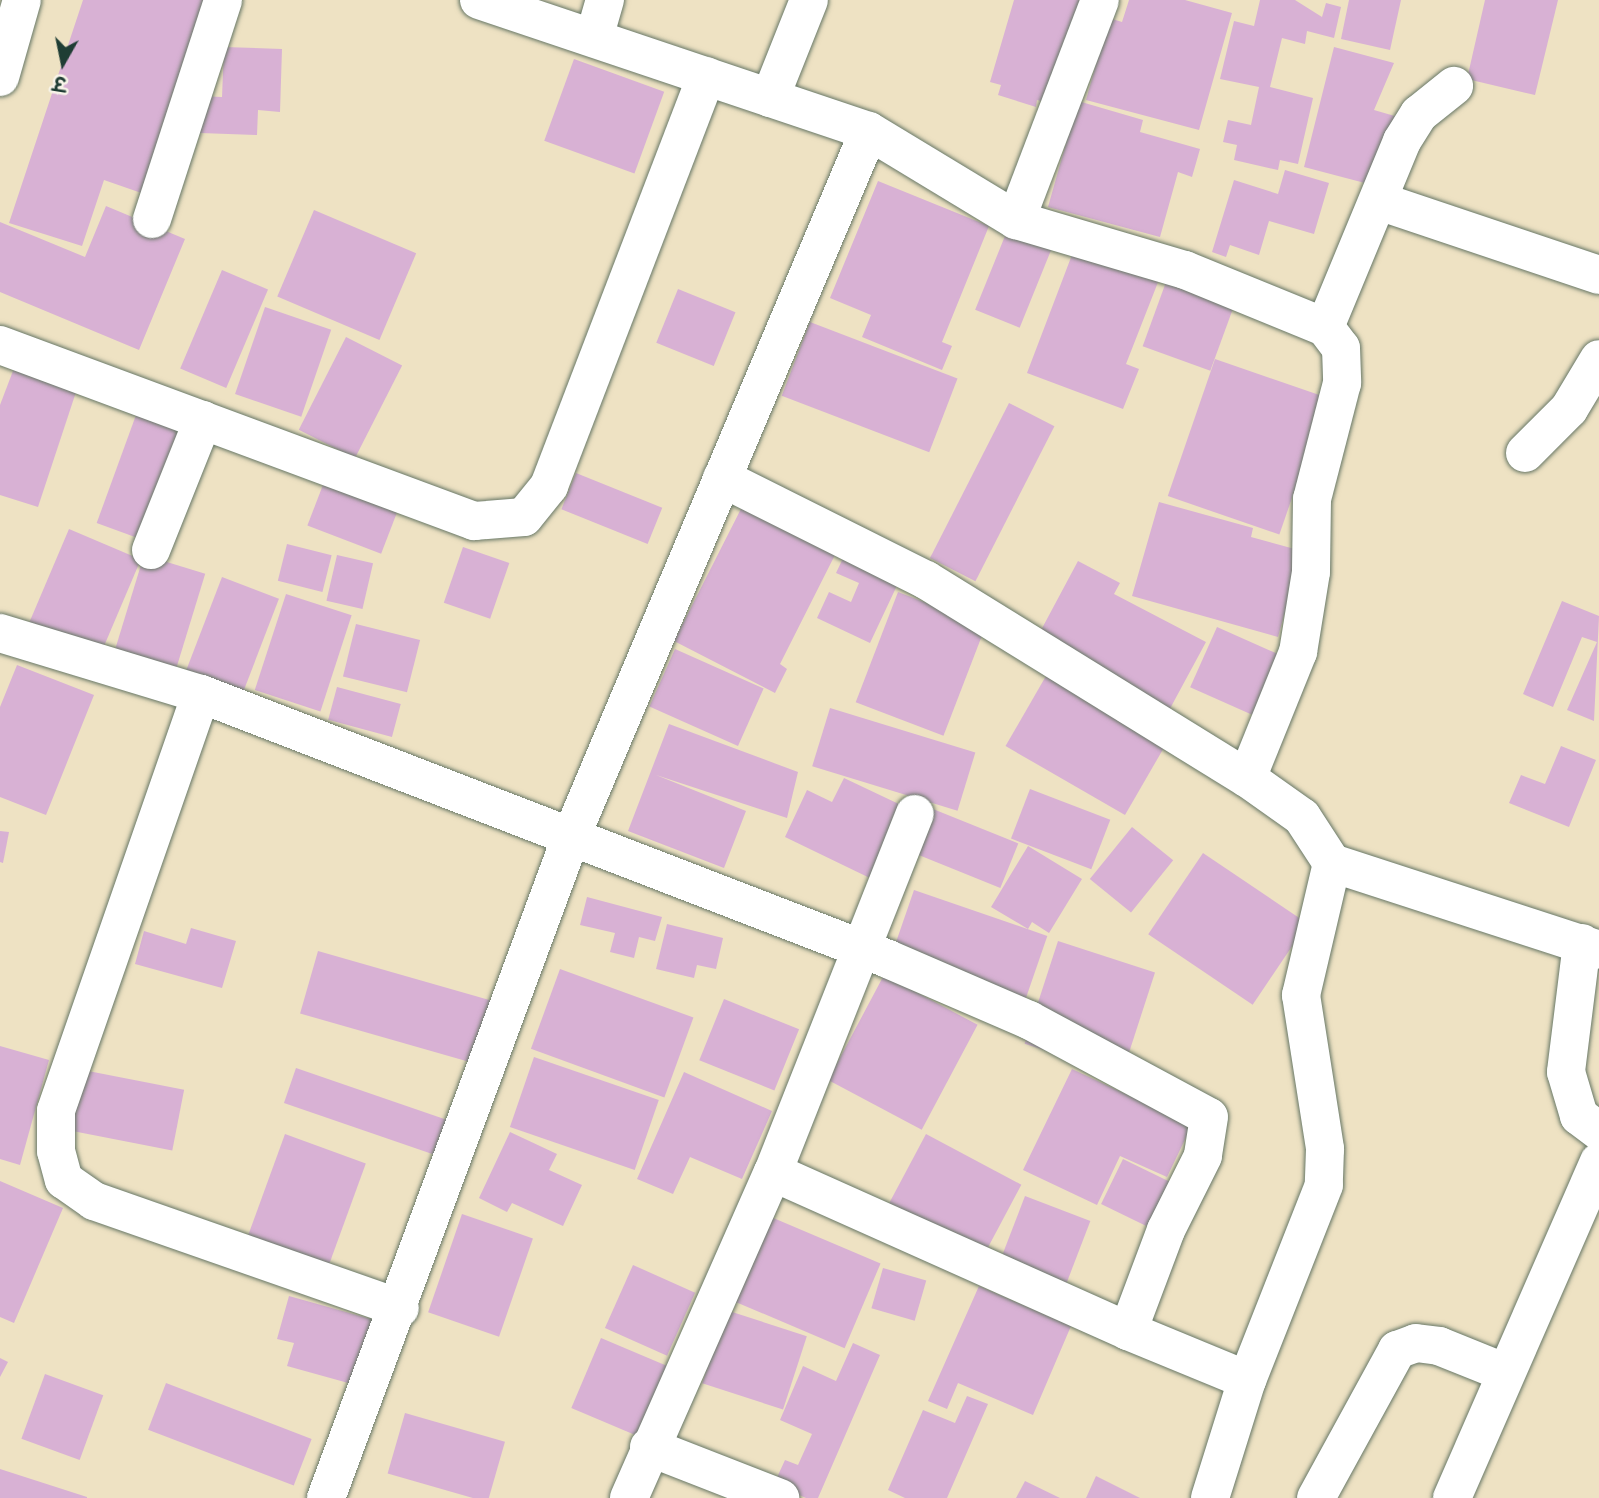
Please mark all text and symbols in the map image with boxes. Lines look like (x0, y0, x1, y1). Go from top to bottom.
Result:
north arrow (28, 28, 98, 98)
text: उ (51, 71, 68, 98)

